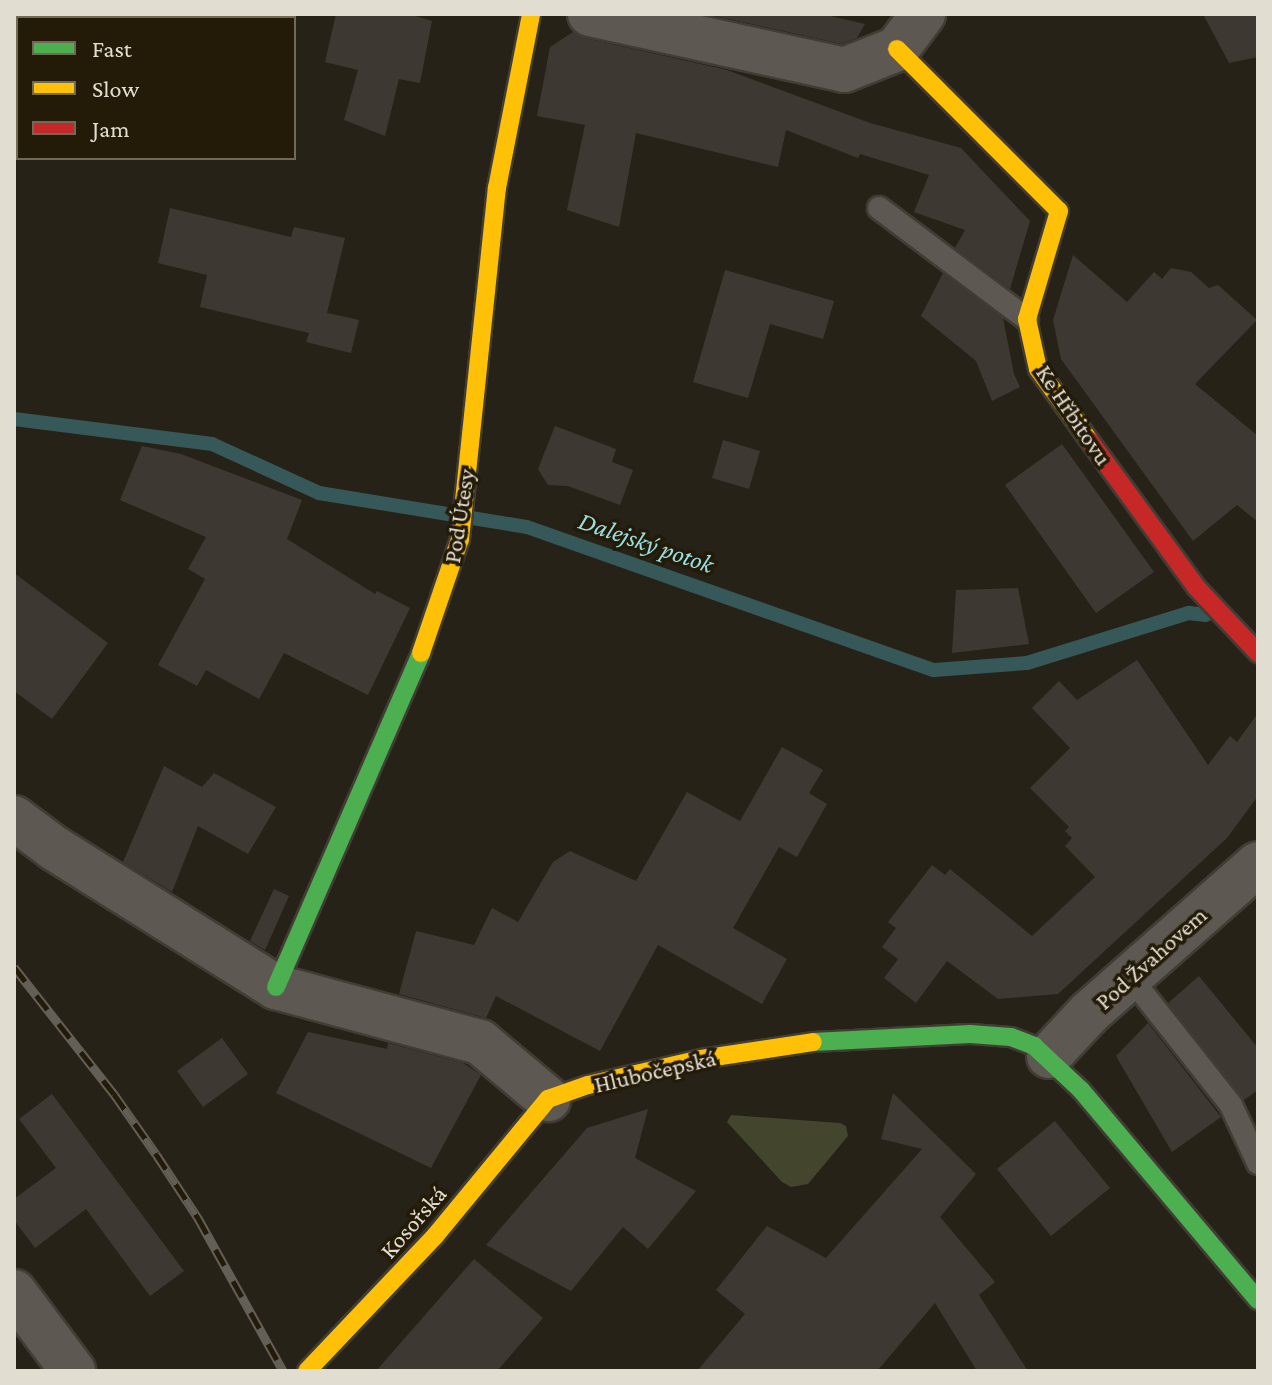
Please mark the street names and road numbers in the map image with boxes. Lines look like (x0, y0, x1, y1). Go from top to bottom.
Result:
street label: Ke Hřbitovu (1030, 359, 1118, 471)
street label: Pod Útesy (437, 467, 481, 565)
street label: Pod Žvahovem (1089, 900, 1213, 1016)
street label: Hlubočepská (591, 1043, 719, 1099)
street label: Kosořská (374, 1180, 452, 1264)

